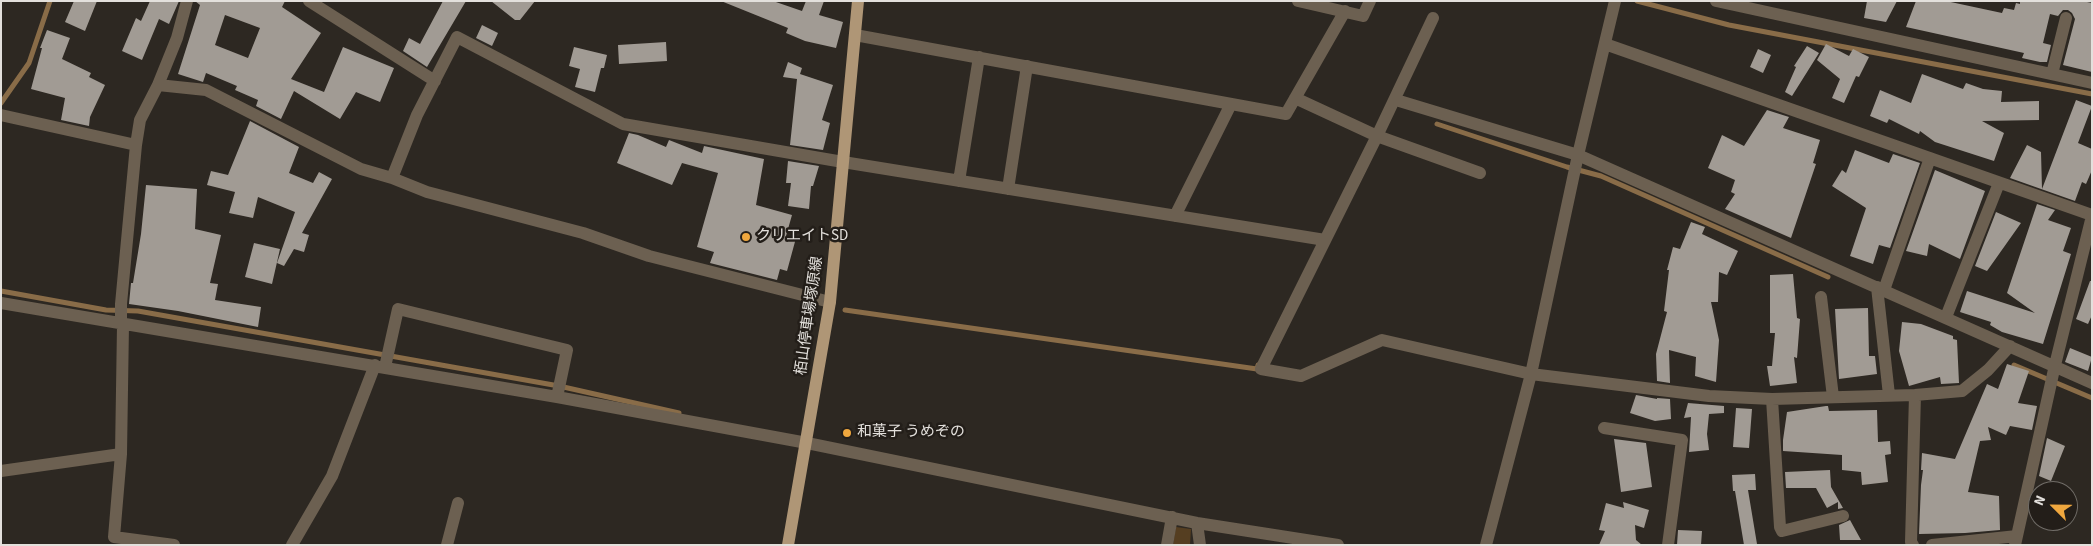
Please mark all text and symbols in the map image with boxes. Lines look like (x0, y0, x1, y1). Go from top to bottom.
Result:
place label: クリエイトSD (756, 228, 848, 246)
marker: クリエイトSD (740, 231, 752, 243)
street label: 栢山停車場塚原線 (793, 255, 827, 377)
place label: 和菓子 うめぞの (857, 424, 965, 442)
marker: 和菓子 うめぞの (841, 427, 853, 439)
north arrow (2028, 481, 2078, 531)
text: N (2029, 492, 2051, 509)

